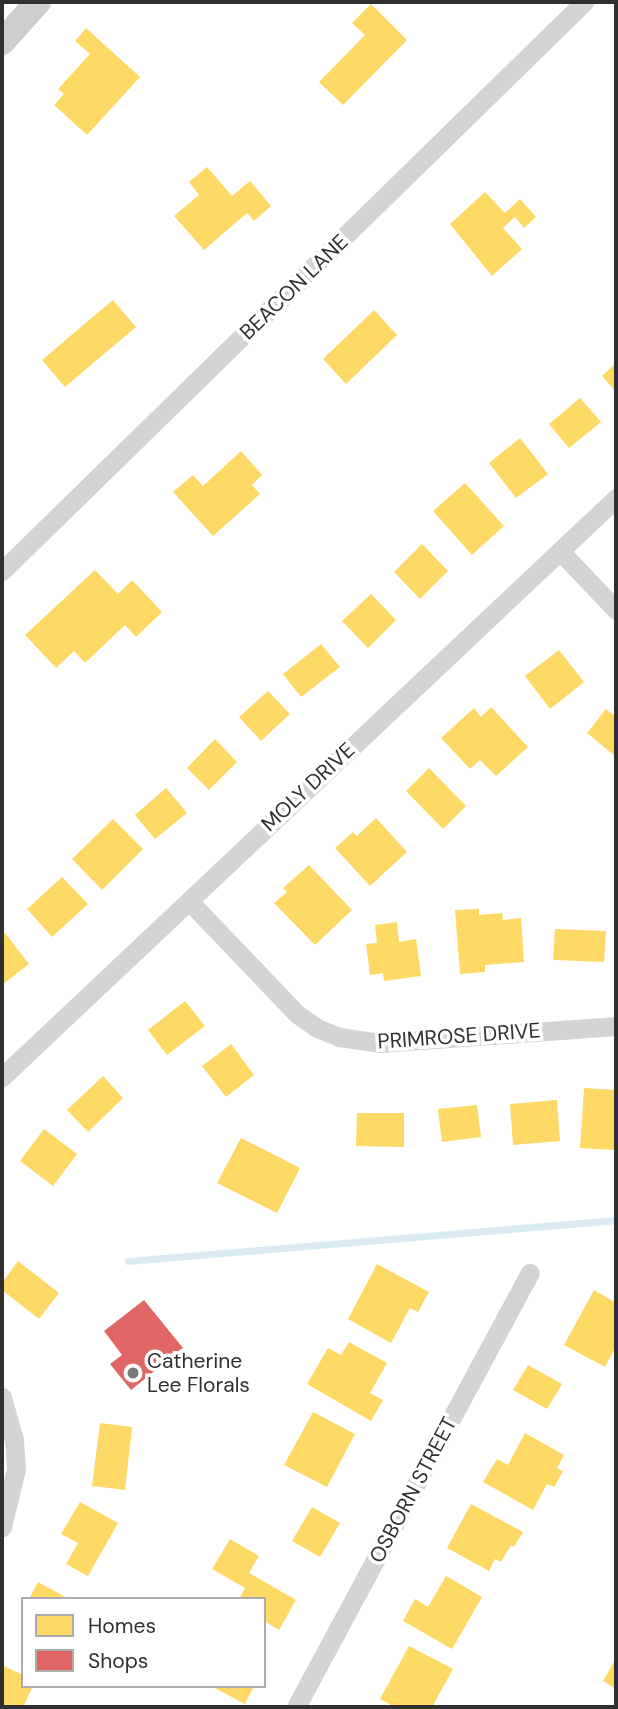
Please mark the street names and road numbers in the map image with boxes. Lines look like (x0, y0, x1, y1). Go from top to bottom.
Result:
street label: BEACON LANE (235, 229, 353, 345)
street label: MOLY DRIVE (256, 737, 360, 837)
street label: PRIMROSE DRIVE (377, 1018, 541, 1054)
street label: OSBORN STREET (364, 1413, 462, 1567)

